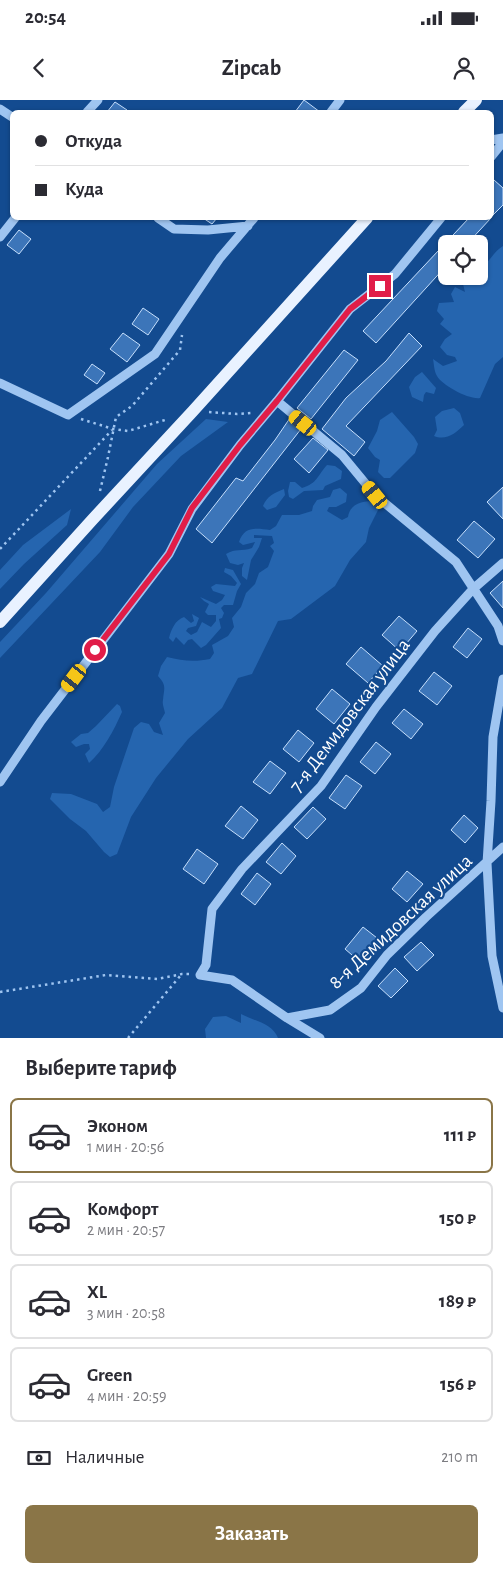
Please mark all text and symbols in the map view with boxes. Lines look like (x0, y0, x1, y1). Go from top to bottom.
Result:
text: 20:54 (25, 8, 66, 27)
icon: back (25, 54, 53, 82)
icon: person (450, 54, 478, 82)
text: Zipcab (222, 57, 281, 79)
text: Откуда (65, 132, 122, 151)
text: Куда (65, 180, 104, 199)
map controls (438, 235, 488, 285)
button: locate (438, 235, 488, 285)
route end (369, 275, 391, 297)
car (286, 408, 319, 438)
car (359, 479, 390, 511)
street label: 7-я Демидовская улица (286, 635, 414, 796)
route start (84, 639, 106, 661)
car (58, 662, 89, 694)
street label: 8-я Демидовская улица (325, 850, 476, 993)
text: Выберите тариф (25, 1057, 177, 1079)
icon: car (27, 1113, 72, 1158)
text: Эконом (87, 1117, 148, 1136)
text: 111 ₽ (444, 1126, 476, 1145)
text: 1 мин · 20:56 (87, 1139, 164, 1155)
icon: car (27, 1196, 72, 1241)
text: Комфорт (87, 1200, 158, 1219)
text: 150 ₽ (439, 1209, 476, 1228)
text: 2 мин · 20:57 (87, 1222, 165, 1238)
icon: car (27, 1279, 72, 1324)
text: XL (87, 1283, 107, 1302)
text: 189 ₽ (439, 1292, 476, 1311)
text: 3 мин · 20:58 (87, 1305, 165, 1321)
icon: car (27, 1362, 72, 1407)
text: Green (87, 1366, 133, 1385)
text: 156 ₽ (440, 1375, 476, 1394)
text: 4 мин · 20:59 (87, 1388, 166, 1404)
icon: cash (25, 1444, 53, 1472)
text: Наличные (65, 1448, 145, 1467)
text: 210 m (441, 1449, 478, 1465)
button: Заказать (25, 1505, 478, 1563)

